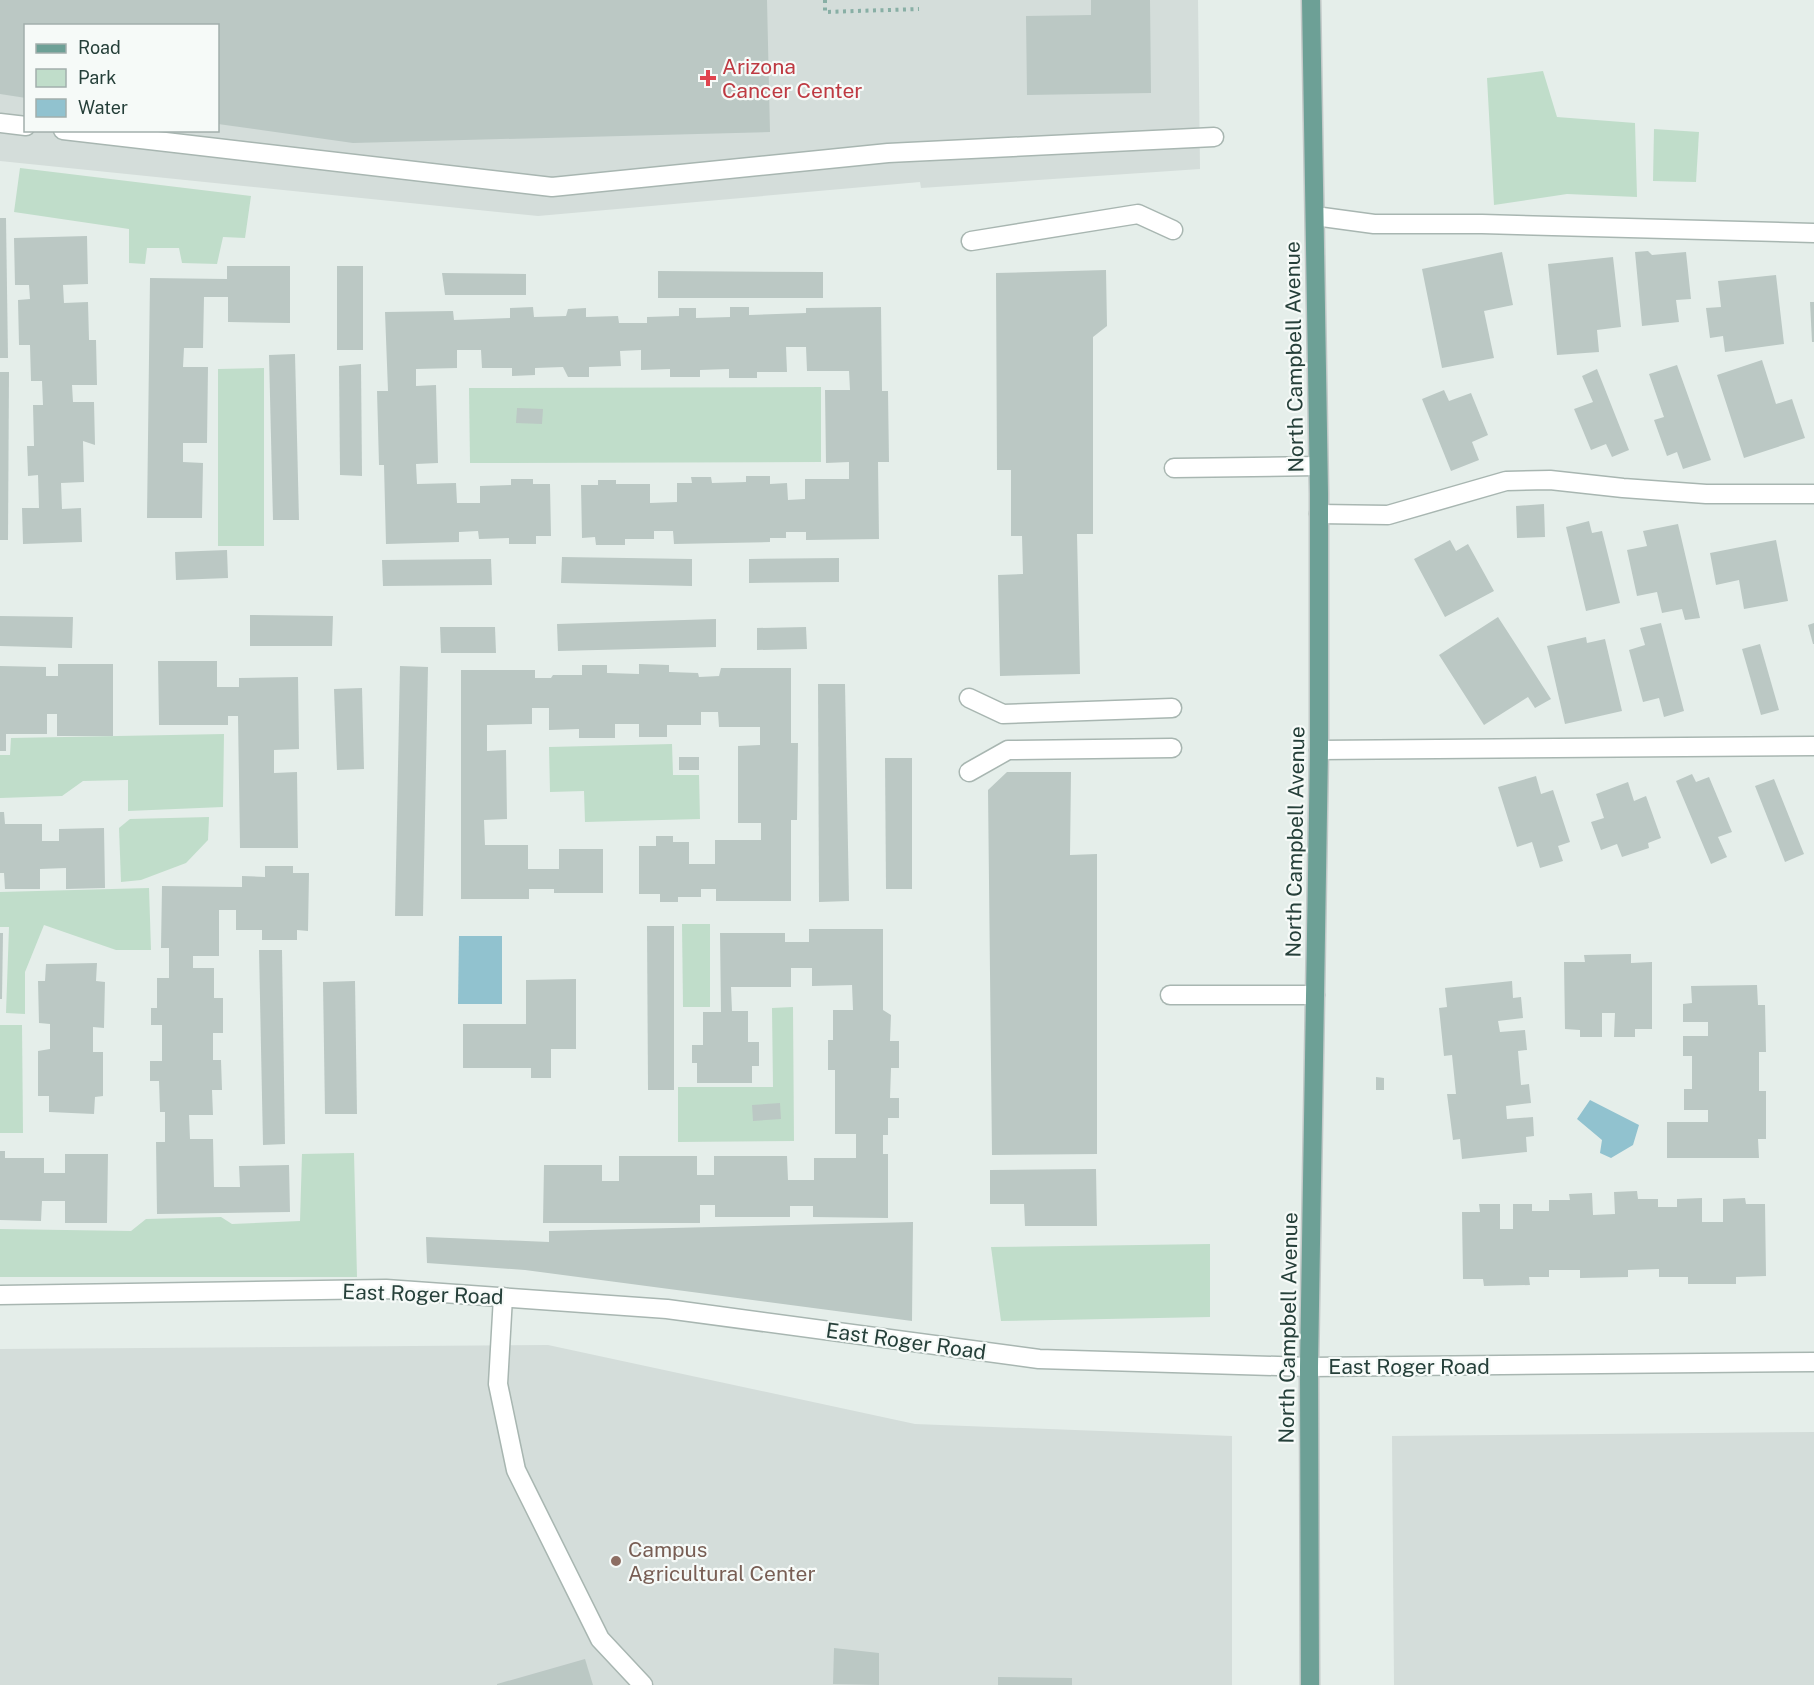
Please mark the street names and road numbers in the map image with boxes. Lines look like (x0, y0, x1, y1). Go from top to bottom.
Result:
street label: North Campbell Avenue (1279, 241, 1309, 473)
street label: North Campbell Avenue (1280, 726, 1310, 958)
street label: North Campbell Avenue (1273, 1212, 1303, 1444)
street label: East Roger Road (342, 1279, 504, 1309)
street label: East Roger Road (824, 1317, 988, 1365)
street label: East Roger Road (1328, 1354, 1490, 1379)

